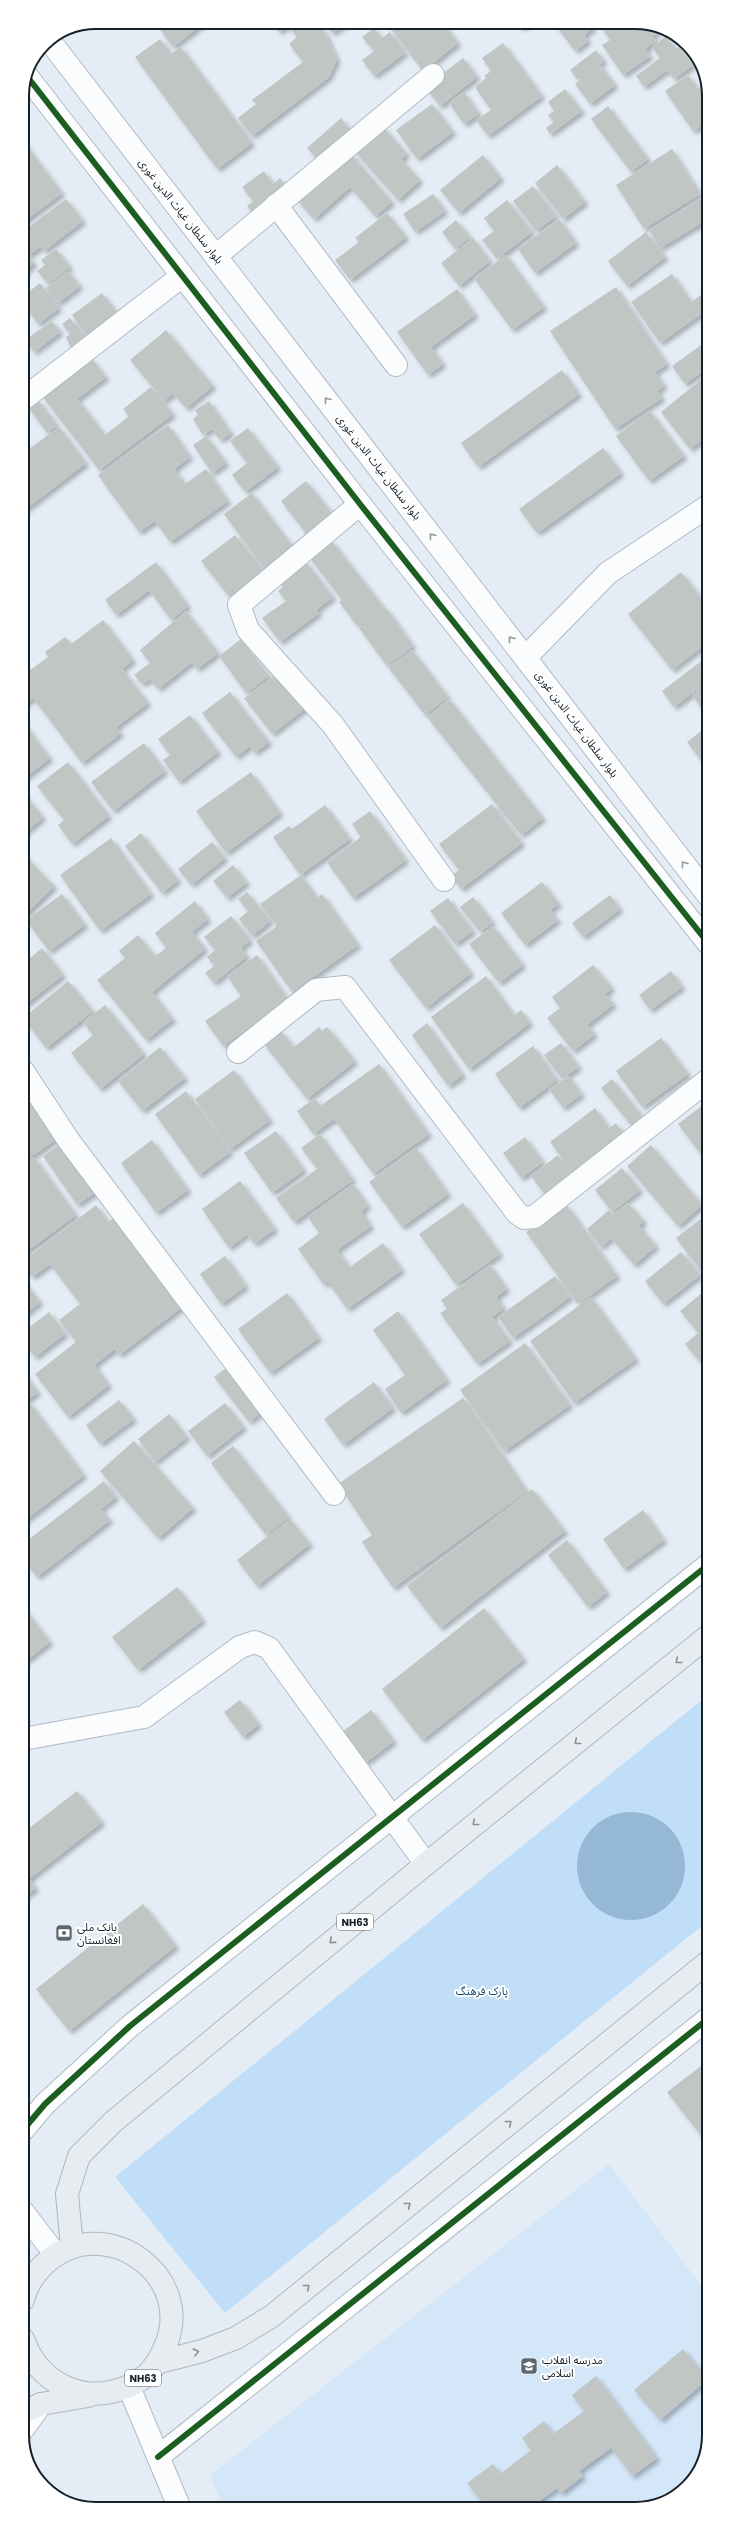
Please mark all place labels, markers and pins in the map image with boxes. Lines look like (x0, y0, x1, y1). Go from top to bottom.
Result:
place label: بانک ملی افغانستان (77, 1919, 121, 1948)
bank icon: بانک ملی افغانستان (54, 1923, 74, 1943)
place label: مدرسه انقلاب اسلامی (542, 2352, 603, 2381)
school or university icon: مدرسه انقلاب اسلامی (519, 2356, 539, 2376)

